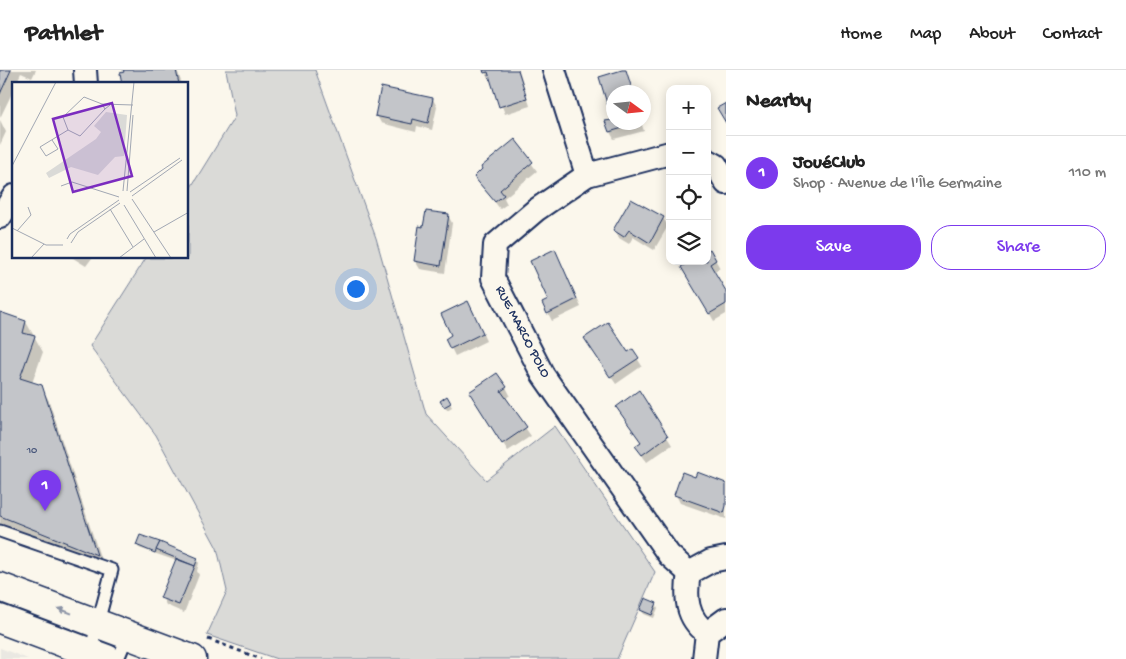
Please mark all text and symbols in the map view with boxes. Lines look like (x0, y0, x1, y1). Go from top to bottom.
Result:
text: Pathlet (25, 20, 102, 49)
text: Home (840, 24, 882, 45)
text: Map (910, 24, 941, 45)
text: About (969, 24, 1015, 45)
text: Contact (1043, 24, 1101, 45)
inset map (12, 82, 189, 259)
north arrow (606, 85, 651, 130)
map controls (666, 85, 711, 265)
button: + (666, 85, 711, 130)
text: Nearby (746, 90, 811, 115)
button: − (666, 130, 711, 175)
text: JouéClub (793, 152, 865, 175)
text: 1 (759, 164, 765, 183)
text: 110 m (1069, 164, 1106, 183)
button: locate (666, 175, 711, 220)
text: Shop · Avenue de l'Île Germaine (793, 175, 1002, 194)
button: layers (666, 220, 711, 265)
button: Save (746, 225, 921, 270)
button: Share (931, 225, 1106, 270)
your location (343, 276, 369, 302)
street label: RUE MARCO POLO (491, 283, 554, 381)
house number: 10 (26, 445, 37, 457)
pin: 1 (29, 470, 61, 511)
one-way arrow (57, 607, 72, 615)

